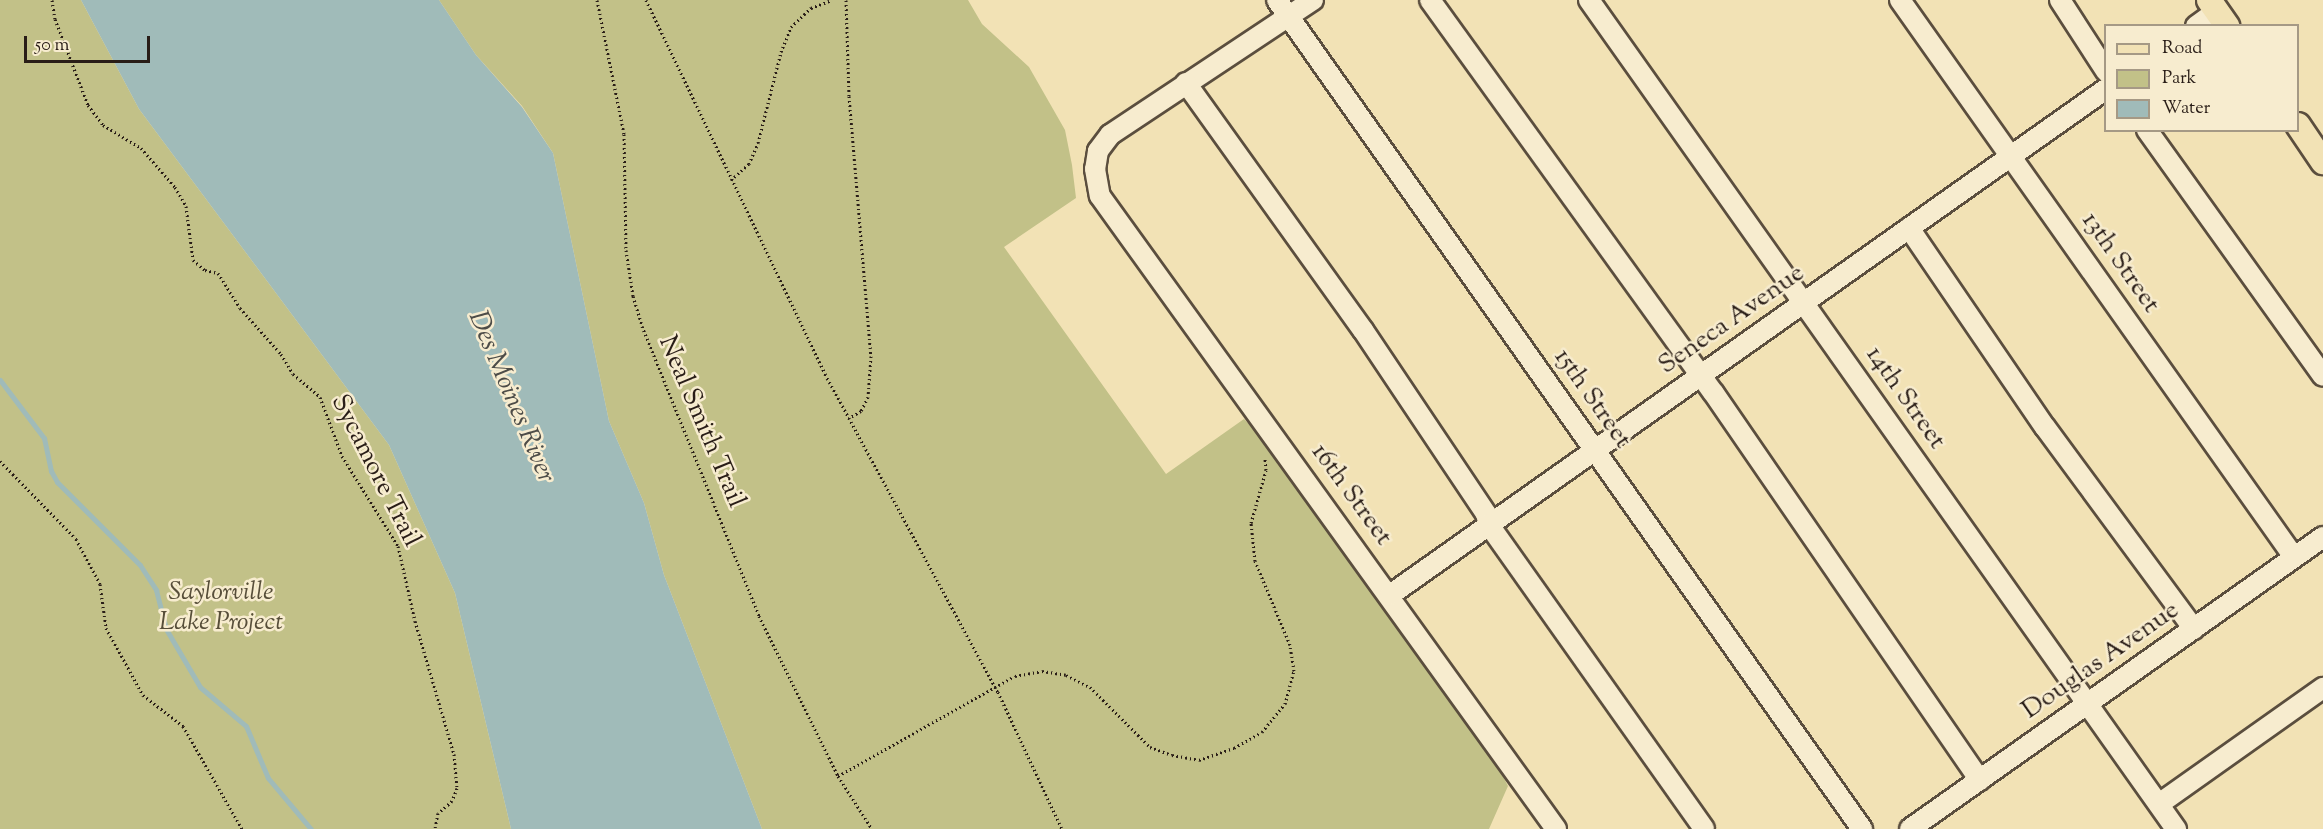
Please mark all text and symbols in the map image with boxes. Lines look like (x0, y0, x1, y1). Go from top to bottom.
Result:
scale bar (27, 24, 153, 62)
legend (2104, 24, 2299, 132)
text: 50 m (35, 33, 69, 59)
text: Road (2162, 36, 2202, 62)
text: Park (2162, 66, 2196, 92)
text: Water (2162, 96, 2210, 122)
street label: 13th Street (2074, 207, 2166, 319)
street label: Seneca Avenue (1653, 258, 1811, 382)
water label: Des Moines River (460, 306, 562, 488)
street label: Neal Smith Trail (651, 331, 751, 513)
street label: 14th Street (1858, 341, 1952, 455)
street label: 15th Street (1546, 343, 1638, 455)
street label: Sycamore Trail (323, 390, 427, 552)
street label: 16th Street (1304, 438, 1398, 552)
park label: Saylorville Lake Project (159, 577, 283, 638)
street label: Douglas Avenue (2017, 595, 2185, 727)

